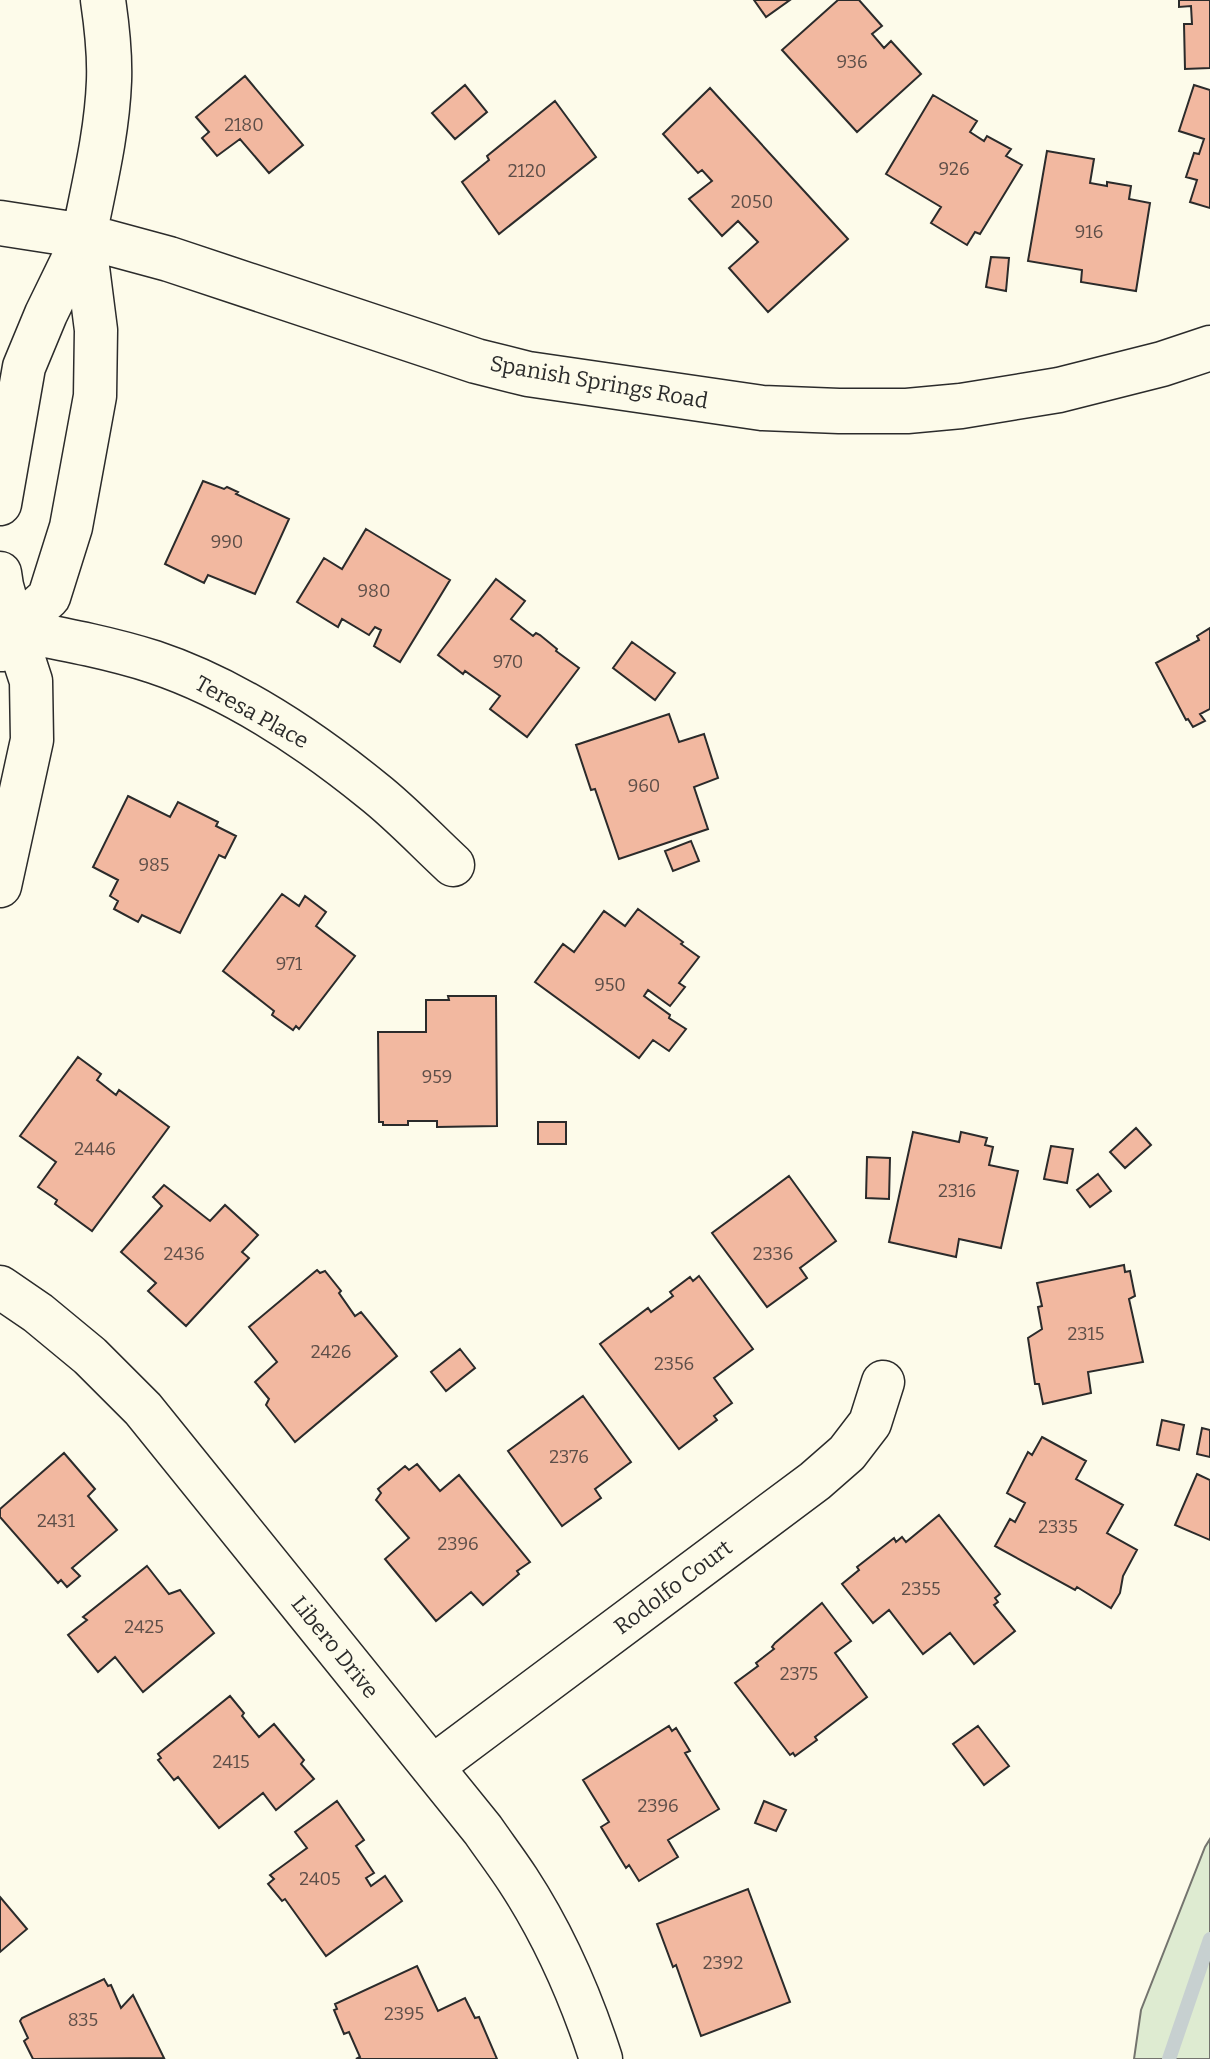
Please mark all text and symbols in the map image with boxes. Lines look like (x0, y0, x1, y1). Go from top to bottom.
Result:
house number: 936 (836, 51, 868, 73)
house number: 2180 (224, 114, 264, 136)
house number: 926 (939, 158, 969, 180)
house number: 2120 (508, 160, 546, 182)
house number: 2050 (731, 191, 773, 213)
house number: 916 (1075, 221, 1103, 243)
street label: Spanish Springs Road (488, 350, 710, 414)
house number: 990 (211, 531, 243, 553)
house number: 980 (358, 580, 390, 602)
house number: 970 (493, 651, 523, 673)
street label: Teresa Place (190, 670, 314, 754)
house number: 960 (628, 775, 660, 797)
house number: 985 (139, 854, 169, 876)
house number: 971 (276, 953, 303, 975)
house number: 950 (594, 974, 626, 996)
house number: 959 (422, 1066, 452, 1088)
house number: 2446 (74, 1138, 116, 1160)
house number: 2316 (938, 1180, 976, 1202)
house number: 2436 (163, 1243, 205, 1265)
house number: 2336 (753, 1243, 793, 1265)
house number: 2315 (1068, 1323, 1104, 1345)
house number: 2426 (311, 1341, 351, 1363)
house number: 2356 (654, 1353, 694, 1375)
house number: 2376 (549, 1446, 589, 1468)
house number: 2431 (37, 1510, 76, 1532)
house number: 2335 (1038, 1516, 1078, 1538)
house number: 2396 (437, 1533, 479, 1555)
street label: Rodolfo Court (609, 1534, 737, 1640)
house number: 2355 (901, 1578, 941, 1600)
street label: Libero Drive (286, 1590, 384, 1704)
house number: 2425 (124, 1616, 164, 1638)
house number: 2375 (780, 1663, 818, 1685)
house number: 2415 (212, 1751, 250, 1773)
house number: 2396 (637, 1795, 679, 1817)
house number: 2405 (299, 1868, 341, 1890)
house number: 2392 (703, 1952, 743, 1974)
house number: 2395 (384, 2003, 424, 2025)
house number: 835 (68, 2009, 98, 2031)

